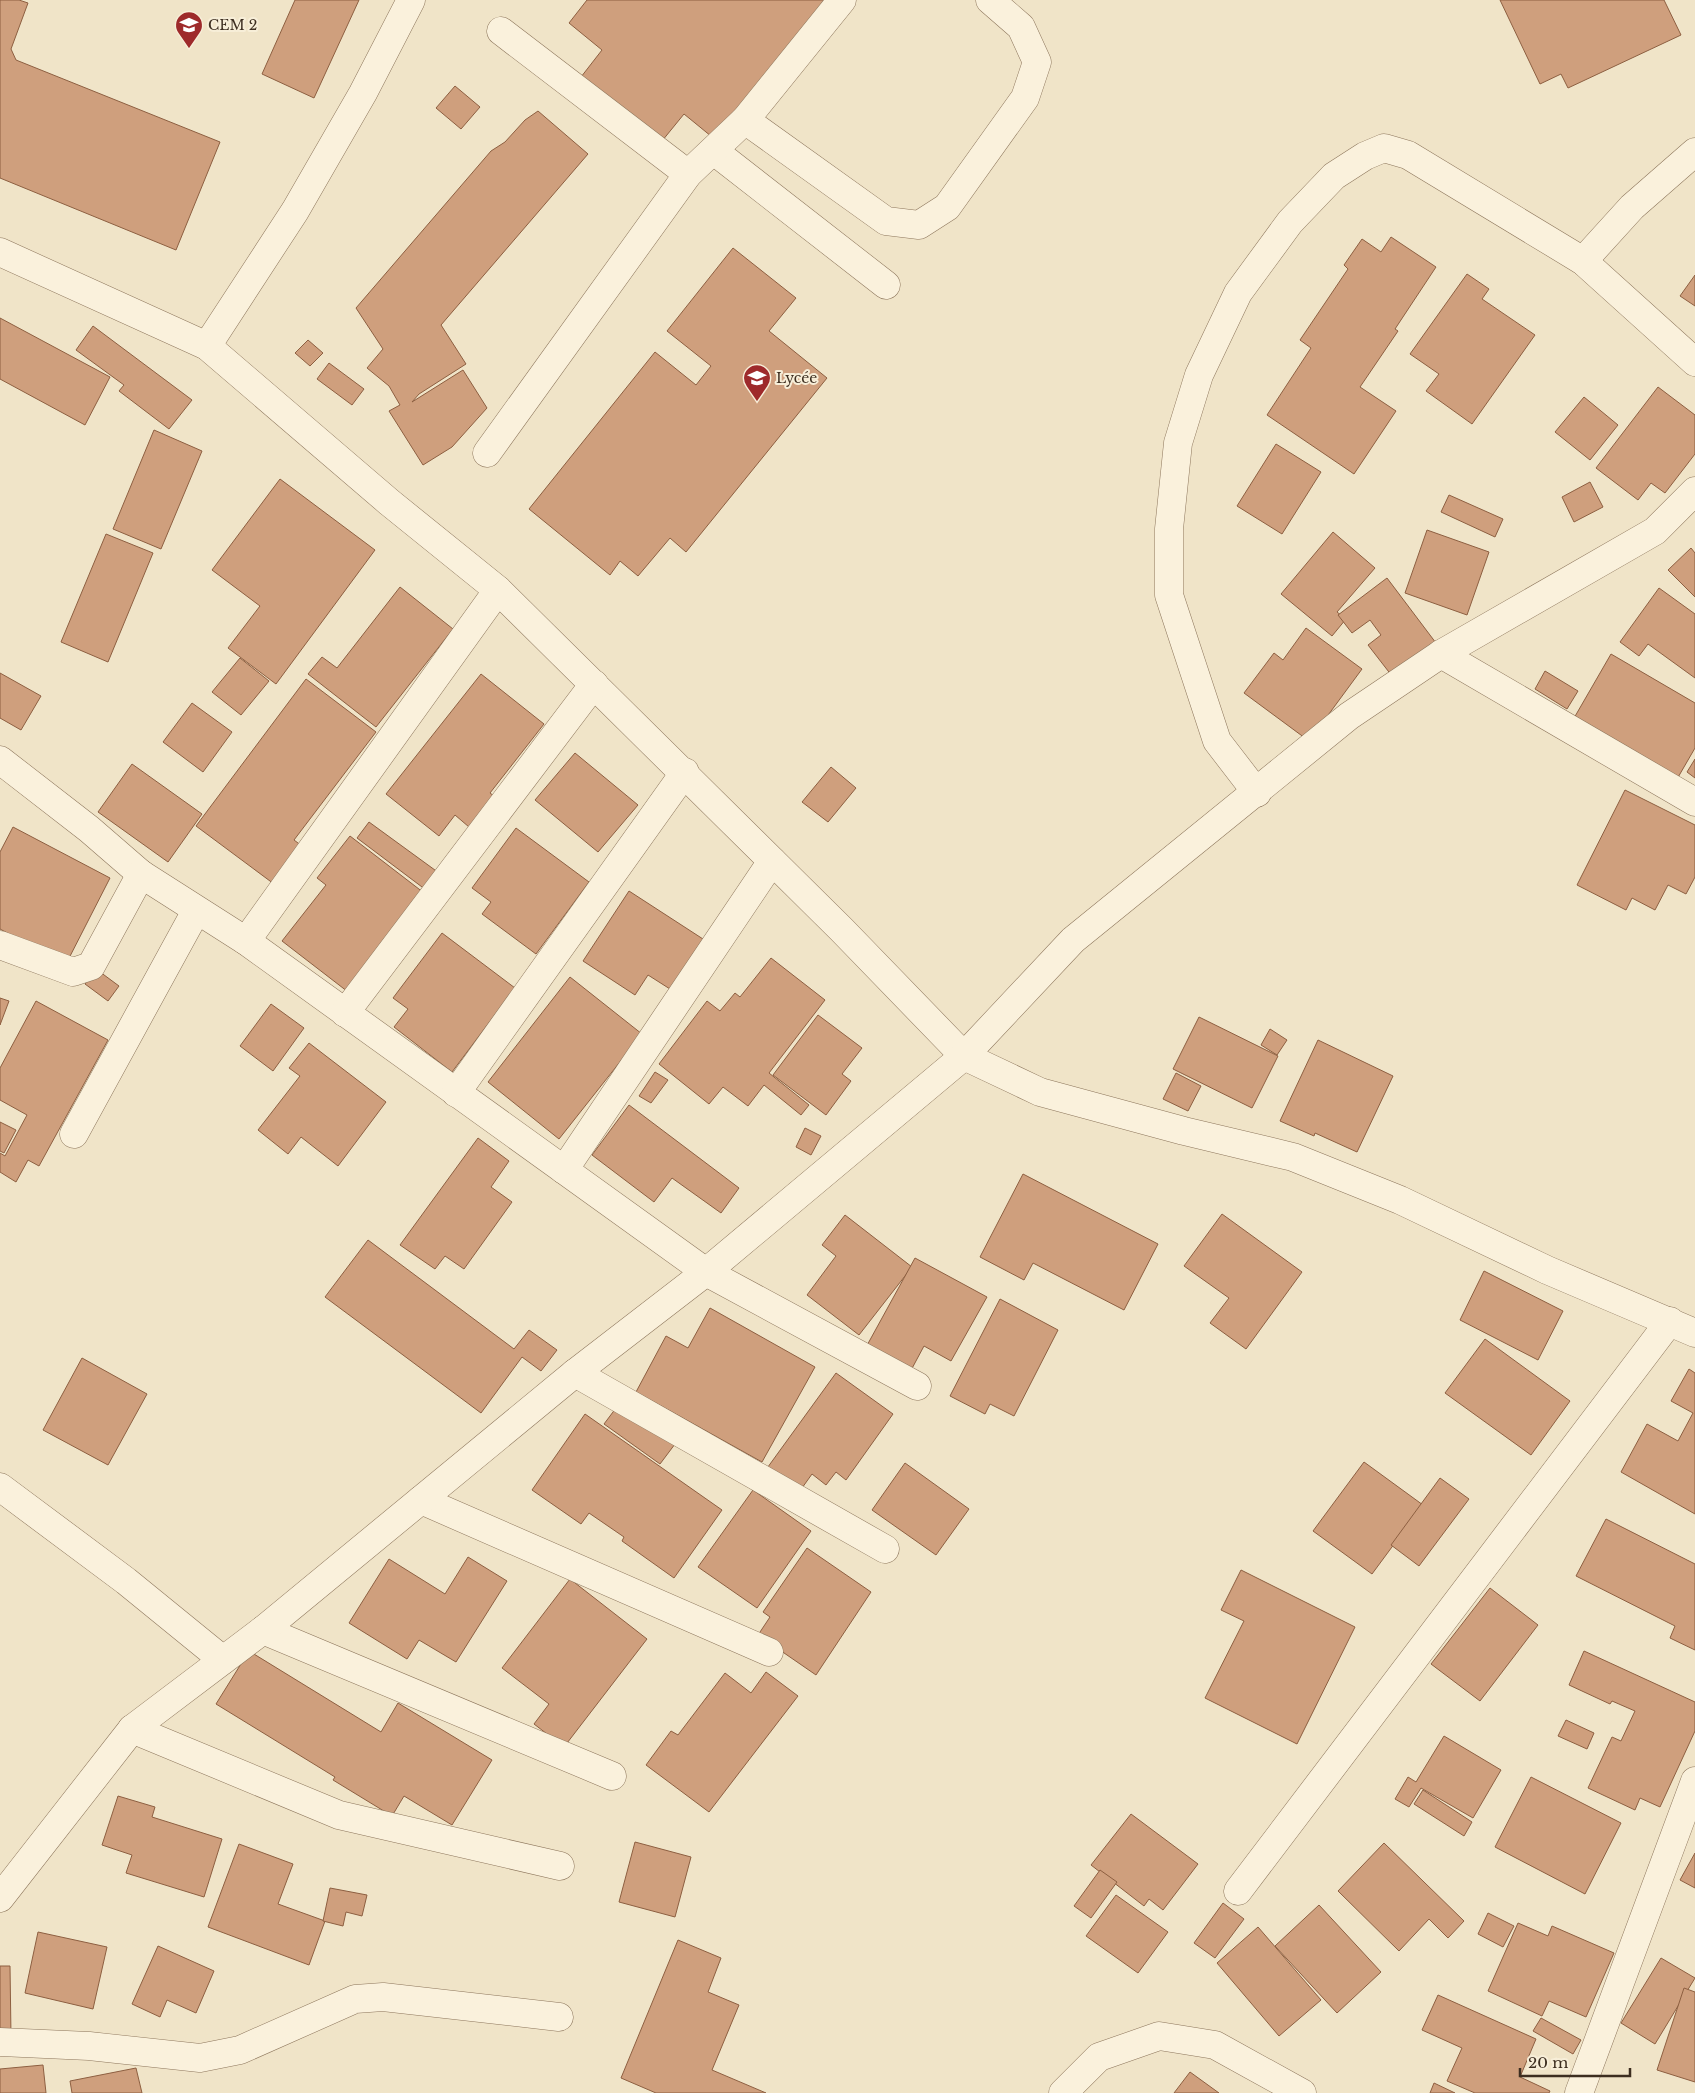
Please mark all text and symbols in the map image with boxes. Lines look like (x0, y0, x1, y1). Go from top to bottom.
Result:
school or university icon: CEM 2 (174, 10, 204, 49)
place label: CEM 2 (208, 16, 257, 34)
school or university icon: Lycée (742, 363, 772, 402)
place label: Lycée (776, 369, 817, 387)
scale bar (1520, 2046, 1630, 2078)
text: 20 m (1528, 2053, 1568, 2072)

